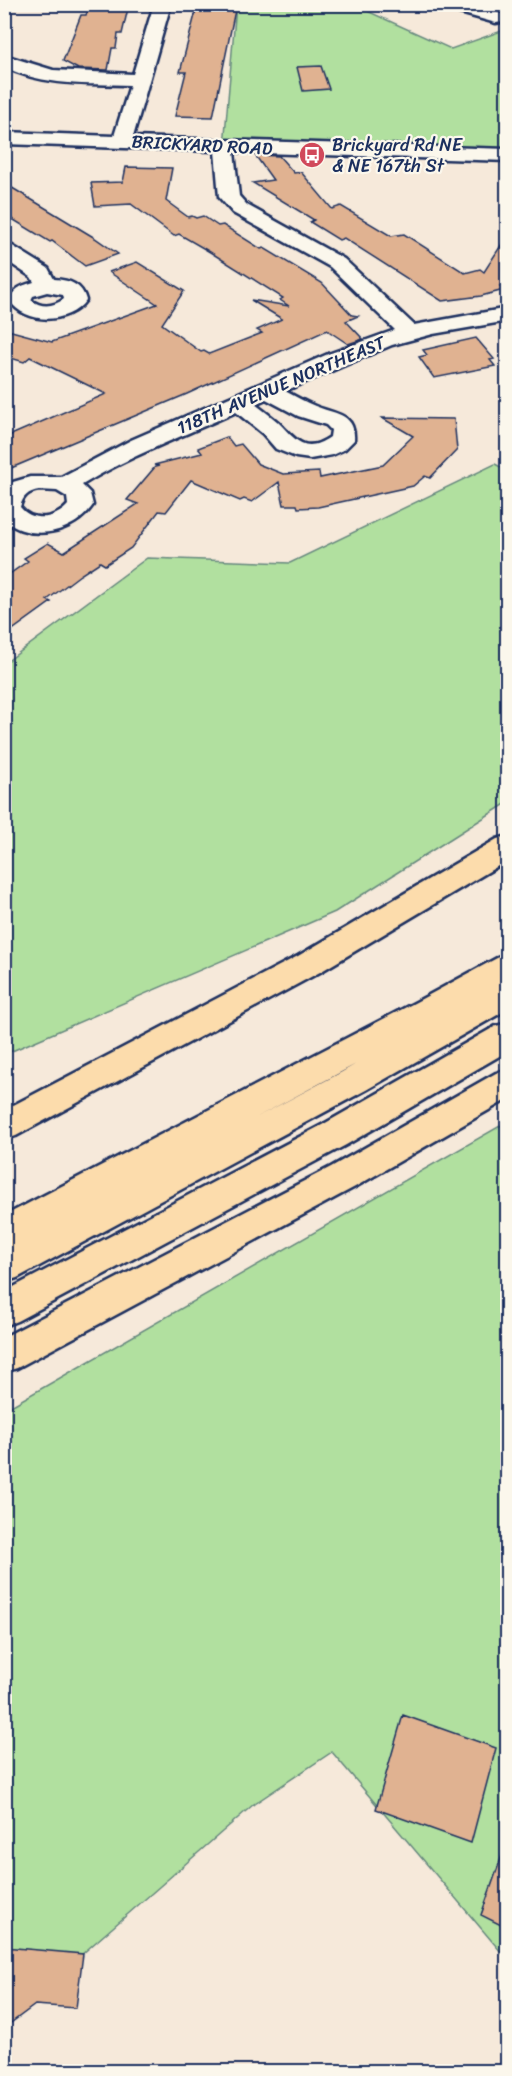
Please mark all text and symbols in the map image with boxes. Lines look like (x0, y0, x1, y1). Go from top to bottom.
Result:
street label: BRICKYARD ROAD (131, 125, 274, 165)
place label: Brickyard Rd NE & NE 167th St (332, 129, 463, 182)
bus stop icon: Brickyard Rd NE & NE 167th St (297, 140, 327, 170)
street label: 118TH AVENUE NORTHEAST (172, 326, 391, 443)

